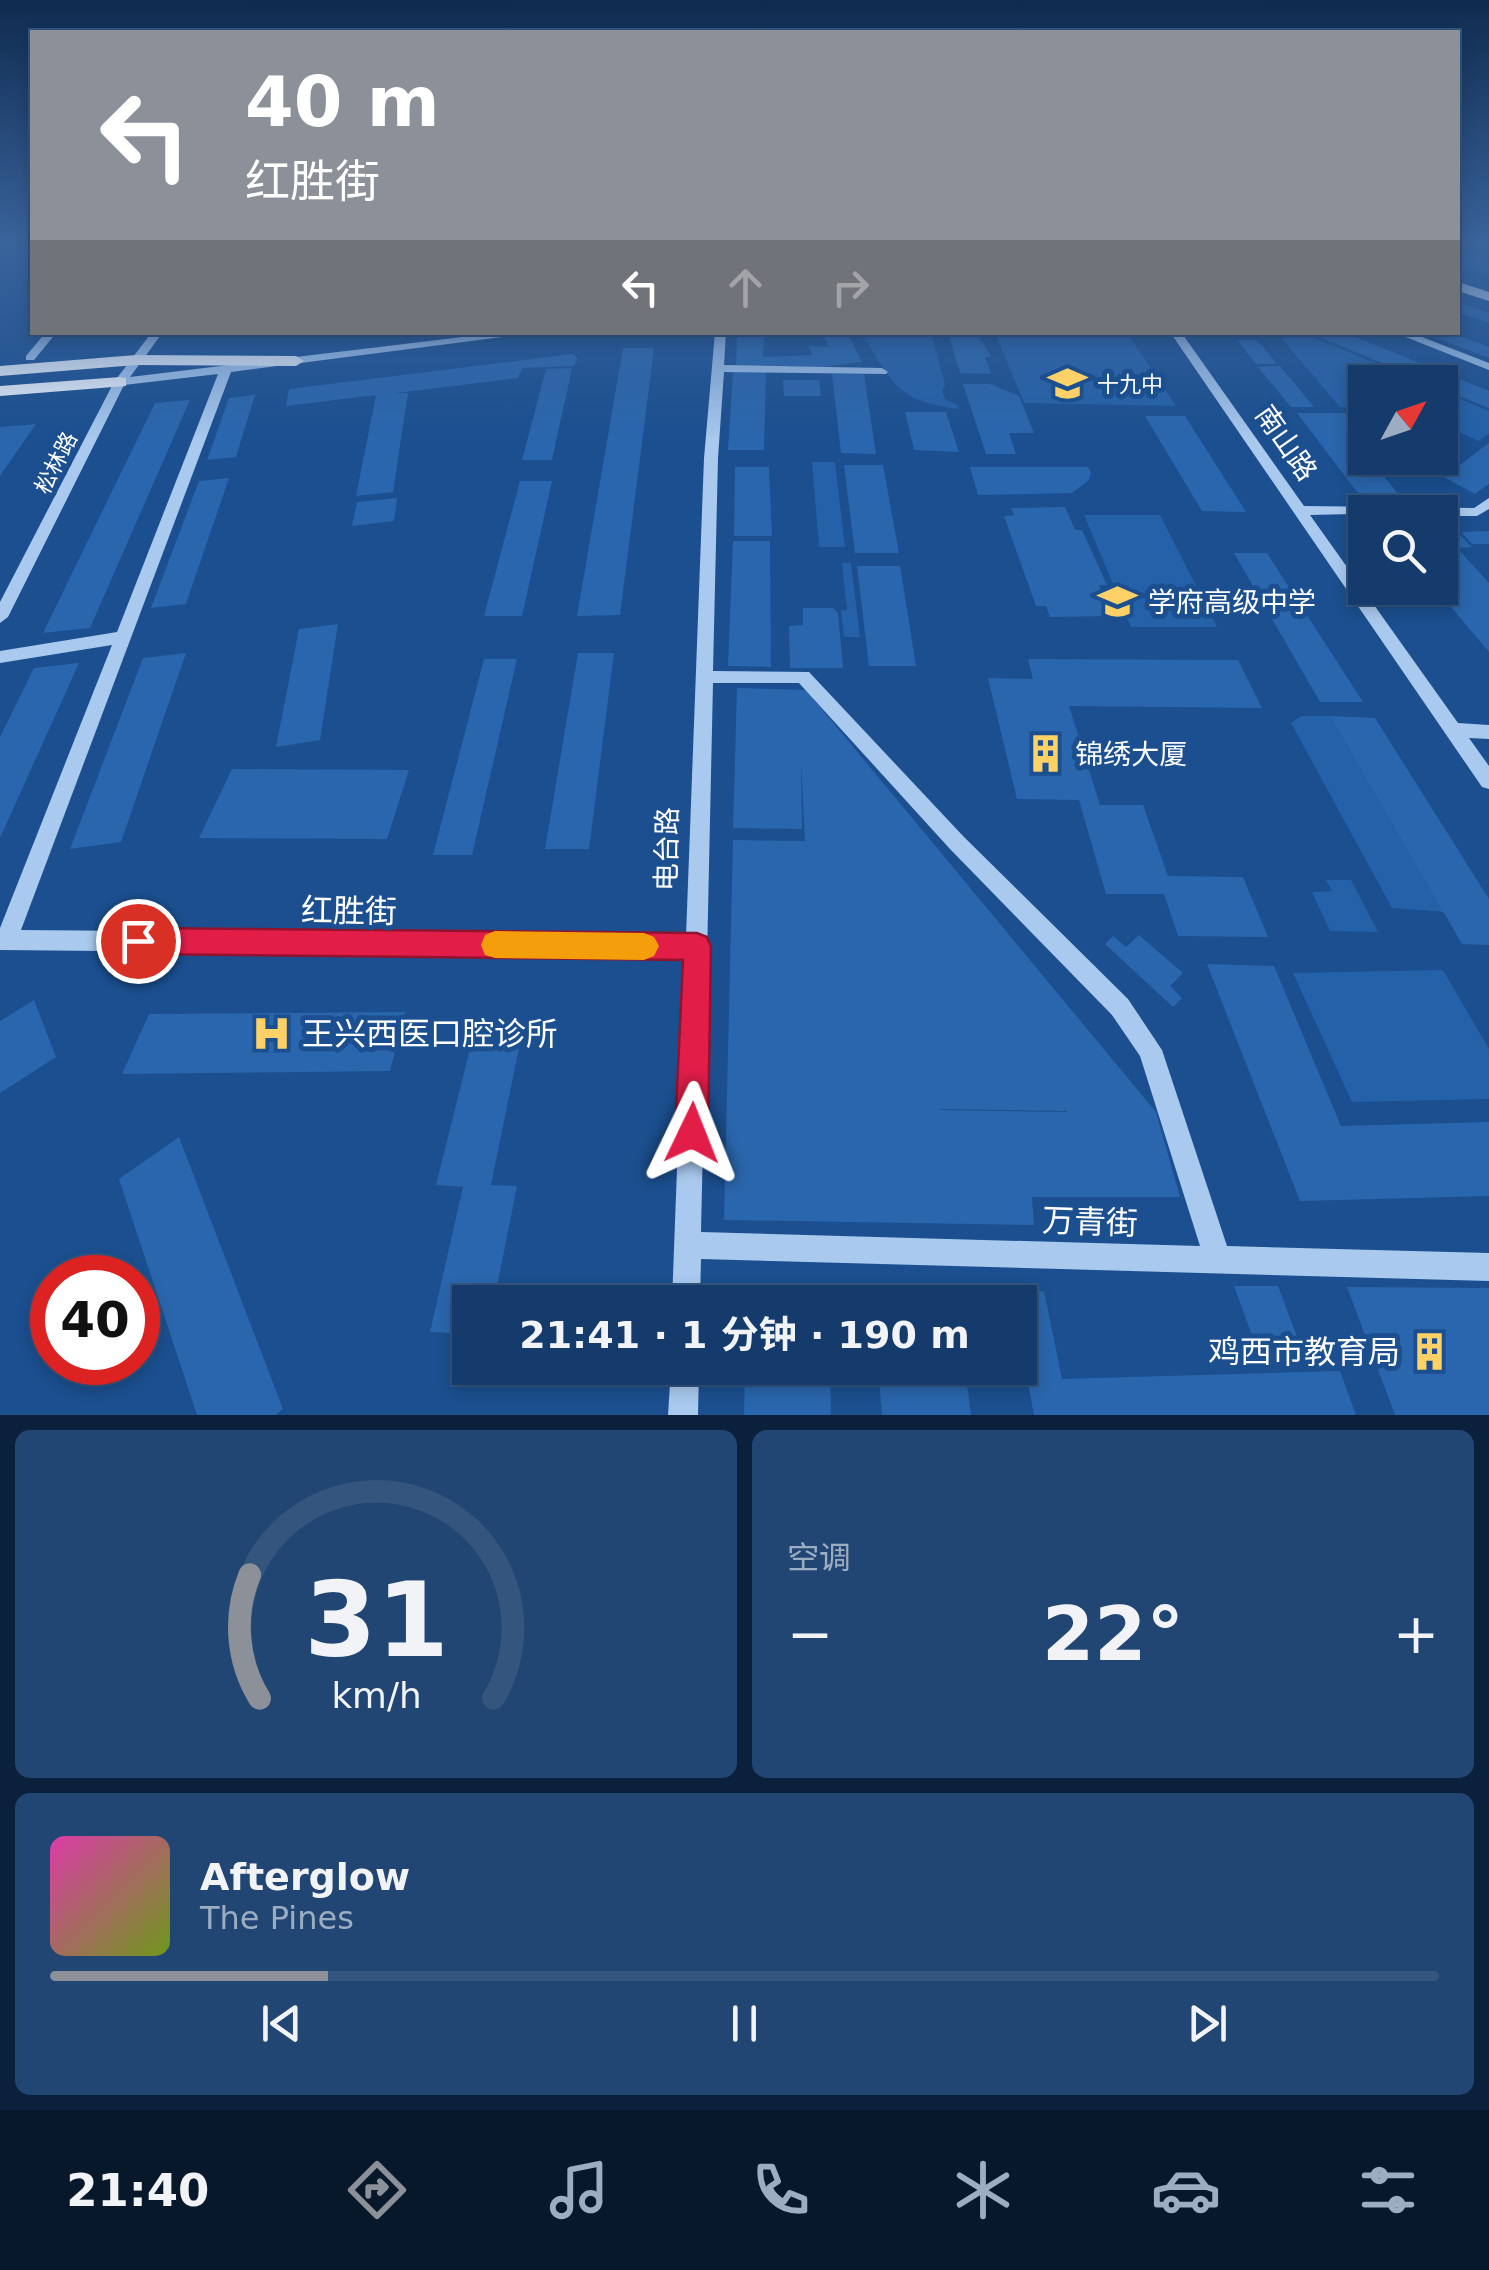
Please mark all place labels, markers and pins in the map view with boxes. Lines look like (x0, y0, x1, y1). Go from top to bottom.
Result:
school or university icon: 十九中 (1046, 363, 1088, 405)
place label: 十九中 (1097, 372, 1163, 397)
school or university icon: 学府高级中学 (1097, 581, 1139, 623)
place label: 学府高级中学 (1148, 586, 1316, 619)
building icon: 锦绣大厦 (1024, 733, 1066, 775)
place label: 锦绣大厦 (1075, 738, 1187, 771)
pin (96, 899, 181, 984)
hospital icon: 王兴西医口腔诊所 (251, 1013, 293, 1055)
place label: 王兴西医口腔诊所 (302, 1015, 558, 1053)
building icon: 鸡西市教育局 (1409, 1331, 1451, 1373)
place label: 鸡西市教育局 (1208, 1333, 1400, 1371)

